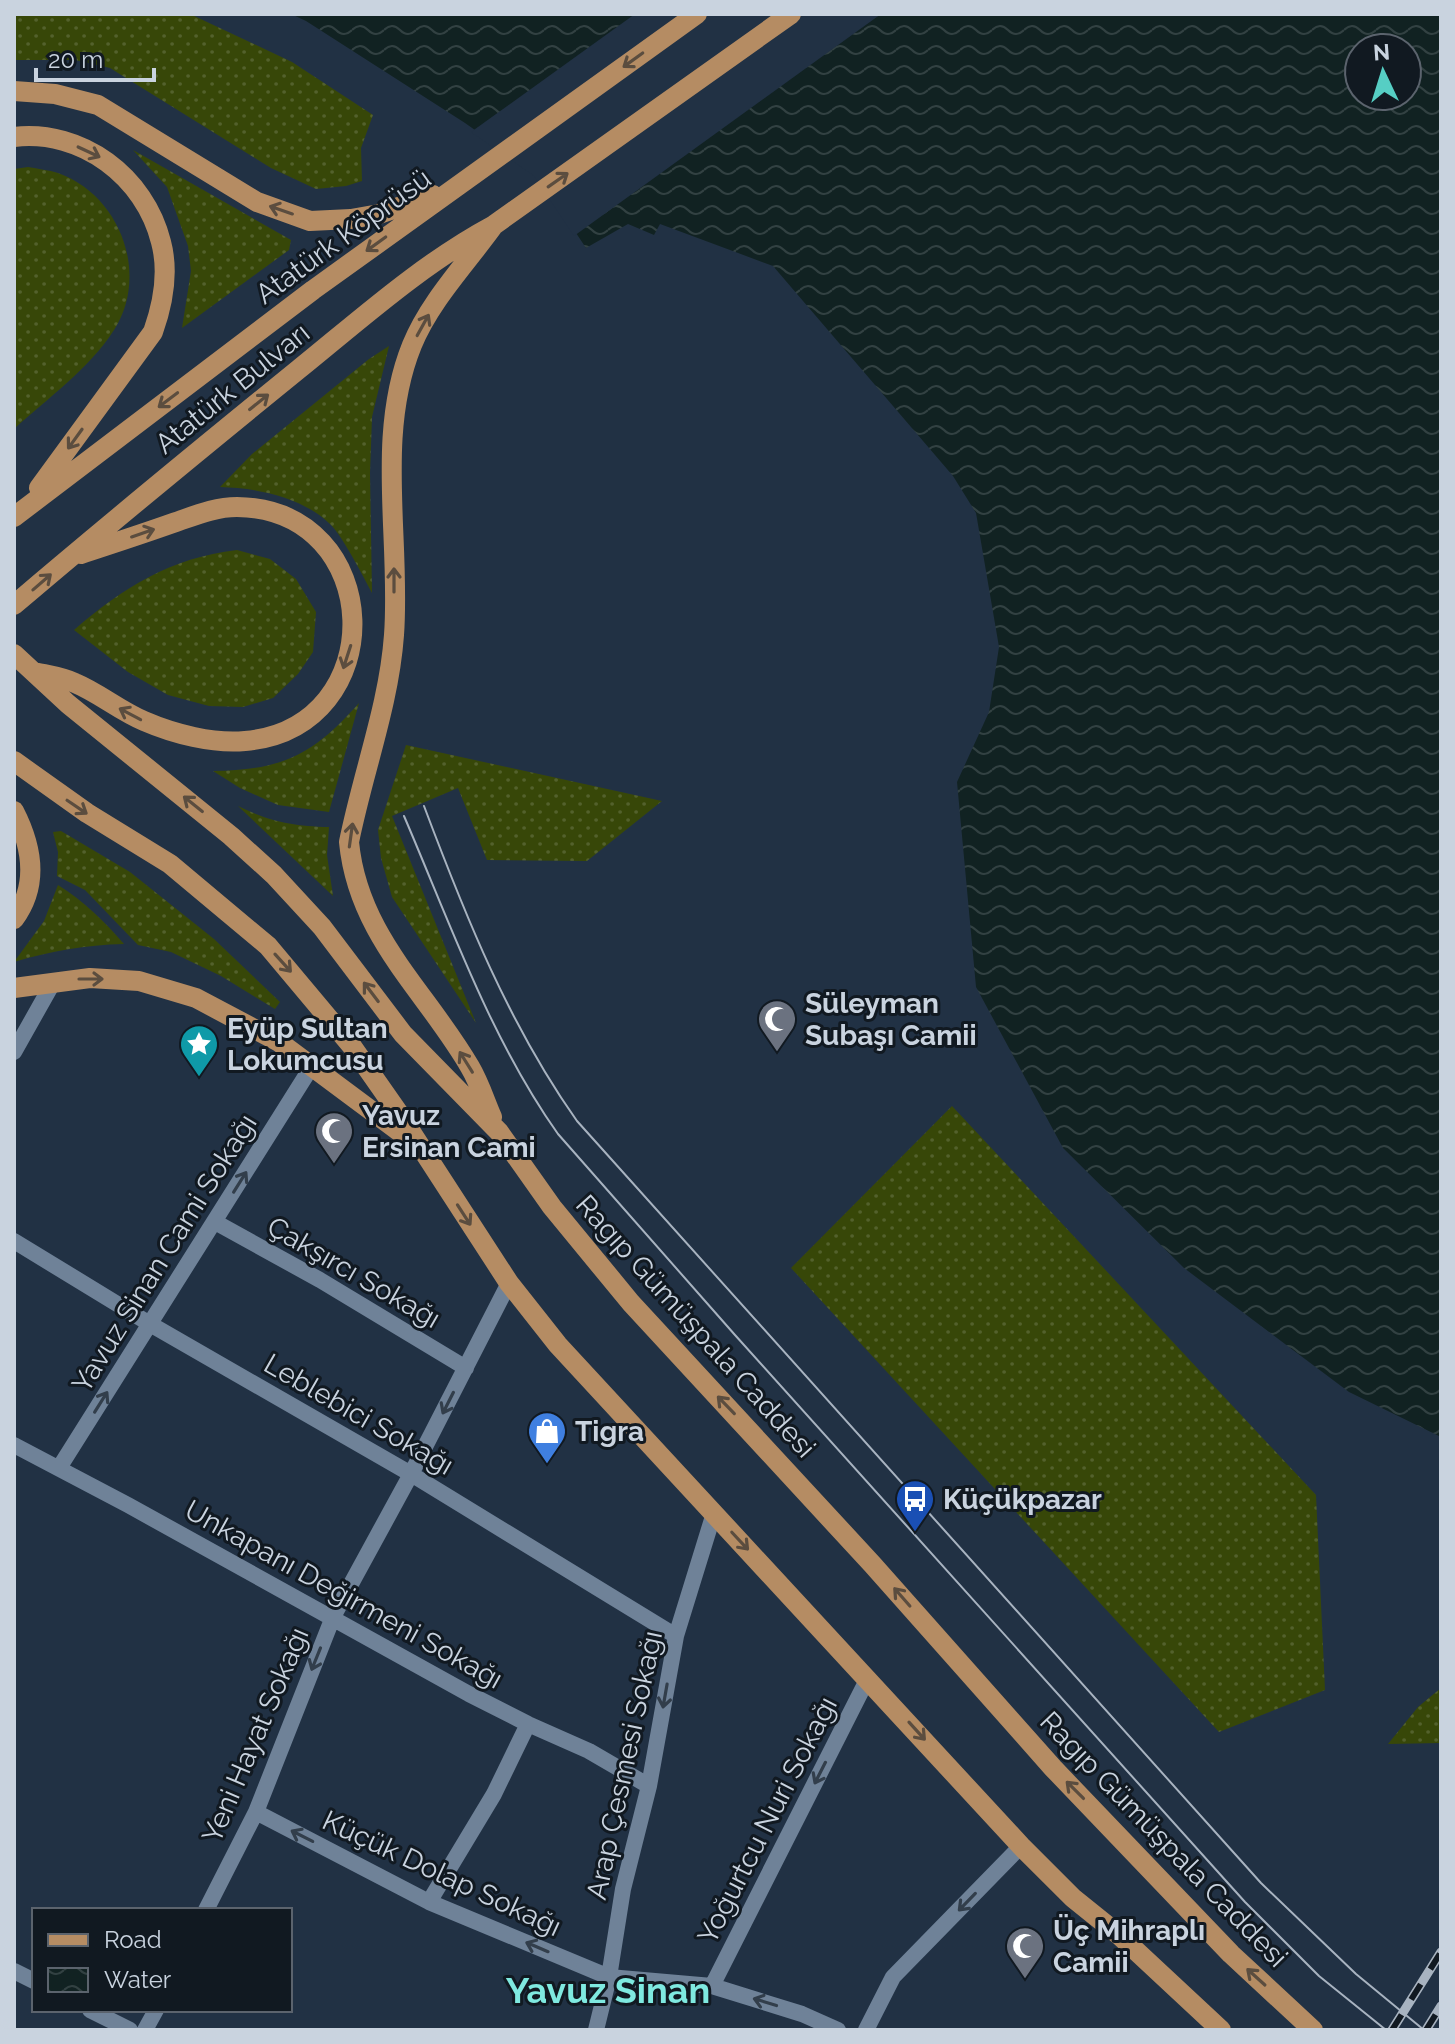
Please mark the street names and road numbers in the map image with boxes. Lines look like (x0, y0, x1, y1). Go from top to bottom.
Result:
street label: Atatürk Köprüsü (249, 162, 437, 311)
street label: Atatürk Bulvarı (149, 316, 316, 461)
street label: Yavuz Sinan Cami Sokağı (65, 1108, 264, 1398)
street label: Ragıp Gümüşpala Caddesi (569, 1188, 822, 1464)
street label: Çakşırcı Sokağı (261, 1210, 446, 1335)
street label: Leblebici Sokağı (258, 1347, 459, 1482)
street label: Unkapanı Değirmeni Sokağı (179, 1493, 508, 1696)
street label: Yeni Hayat Sokağı (195, 1623, 316, 1848)
street label: Arap Çesmesi Sokağı (580, 1628, 669, 1902)
street label: Yoğurtcu Nuri Sokağı (691, 1691, 844, 1949)
street label: Ragıp Gümüşpala Caddesi (1033, 1705, 1294, 1974)
street label: Küçük Dolap Sokağı (317, 1804, 566, 1943)

